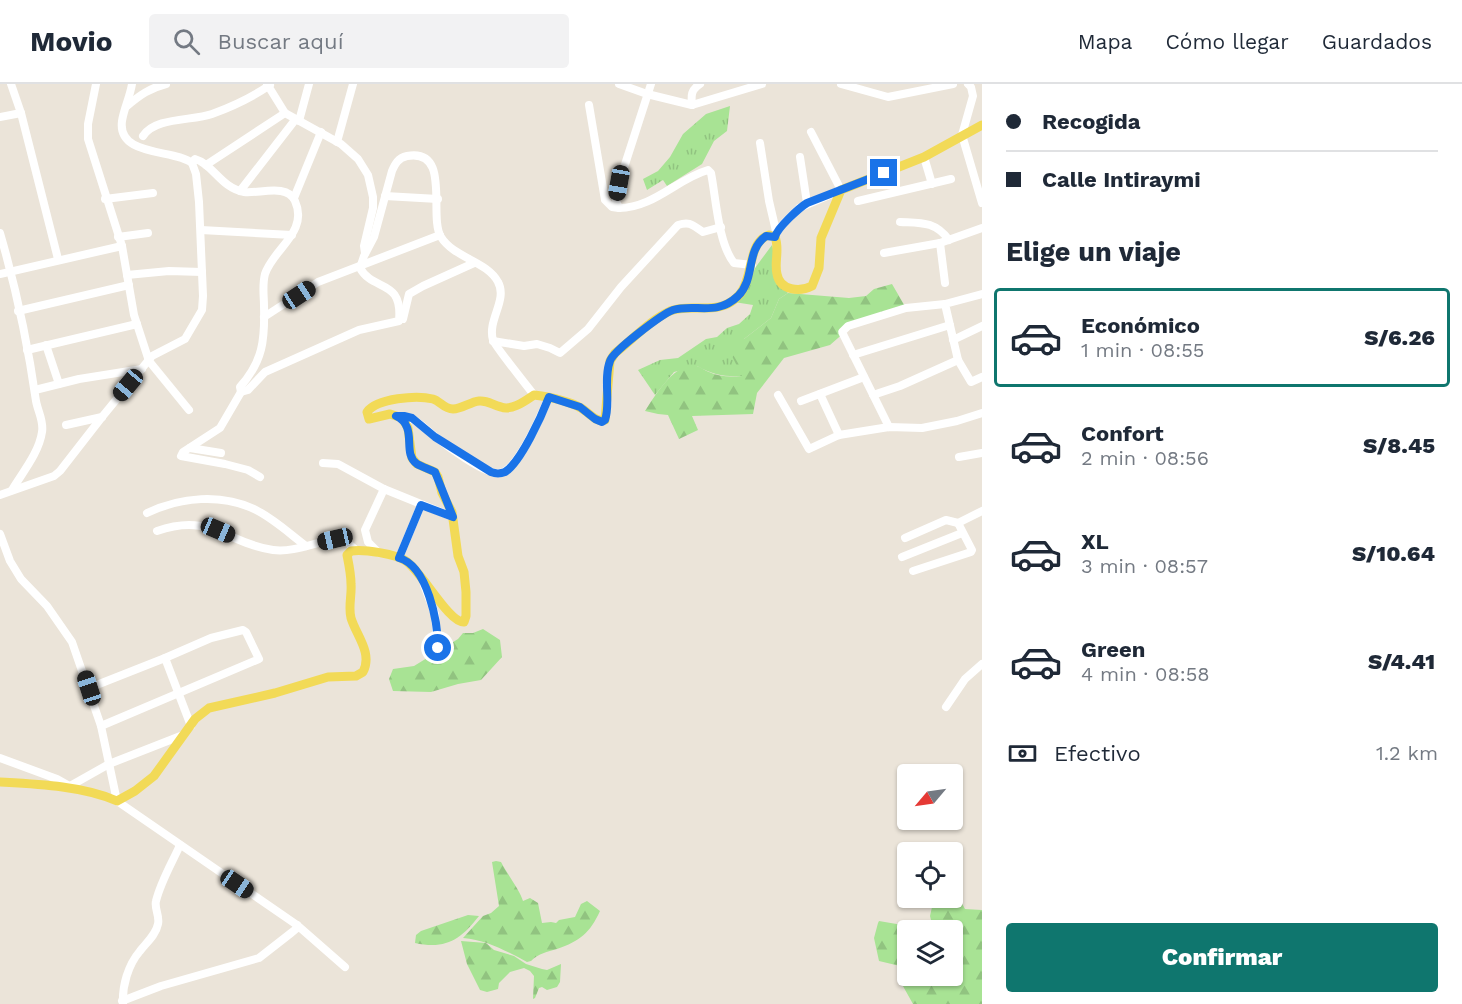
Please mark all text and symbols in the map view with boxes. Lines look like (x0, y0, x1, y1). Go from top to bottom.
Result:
search box (149, 14, 569, 68)
text: Movio (30, 25, 113, 58)
icon: search (170, 25, 203, 58)
text: Buscar aquí (218, 29, 344, 54)
text: Mapa (1078, 29, 1132, 54)
text: Cómo llegar (1165, 29, 1289, 54)
text: Guardados (1322, 29, 1432, 54)
text: Recogida (1042, 109, 1141, 134)
route end (870, 159, 897, 186)
car (607, 164, 631, 202)
text: Calle Intiraymi (1042, 167, 1201, 192)
text: Elige un viaje (1006, 236, 1181, 268)
car (279, 278, 319, 312)
icon: car (1009, 311, 1063, 365)
text: Económico (1081, 313, 1200, 338)
text: S/6.26 (1364, 325, 1435, 350)
text: 1 min · 08:55 (1081, 338, 1205, 362)
car (110, 365, 146, 405)
icon: car (1009, 419, 1063, 473)
text: Confort (1081, 421, 1164, 446)
text: S/8.45 (1363, 433, 1435, 458)
text: 2 min · 08:56 (1081, 446, 1209, 470)
car (198, 515, 238, 545)
car (315, 526, 355, 552)
icon: car (1009, 527, 1063, 581)
text: XL (1081, 529, 1109, 554)
text: S/10.64 (1352, 541, 1435, 566)
text: 3 min · 08:57 (1081, 554, 1208, 578)
route start (424, 634, 451, 661)
icon: car (1009, 635, 1063, 689)
text: Green (1081, 637, 1145, 662)
text: S/4.41 (1368, 649, 1435, 674)
text: 4 min · 08:58 (1081, 662, 1210, 686)
car (75, 668, 103, 708)
icon: cash (1006, 737, 1039, 770)
text: Efectivo (1054, 741, 1141, 766)
text: 1.2 km (1376, 741, 1438, 765)
north arrow (897, 764, 963, 830)
map controls (897, 764, 963, 986)
button: locate (897, 842, 963, 908)
car (217, 866, 257, 902)
button: layers (897, 920, 963, 986)
button: Confirmar (1006, 923, 1438, 992)

